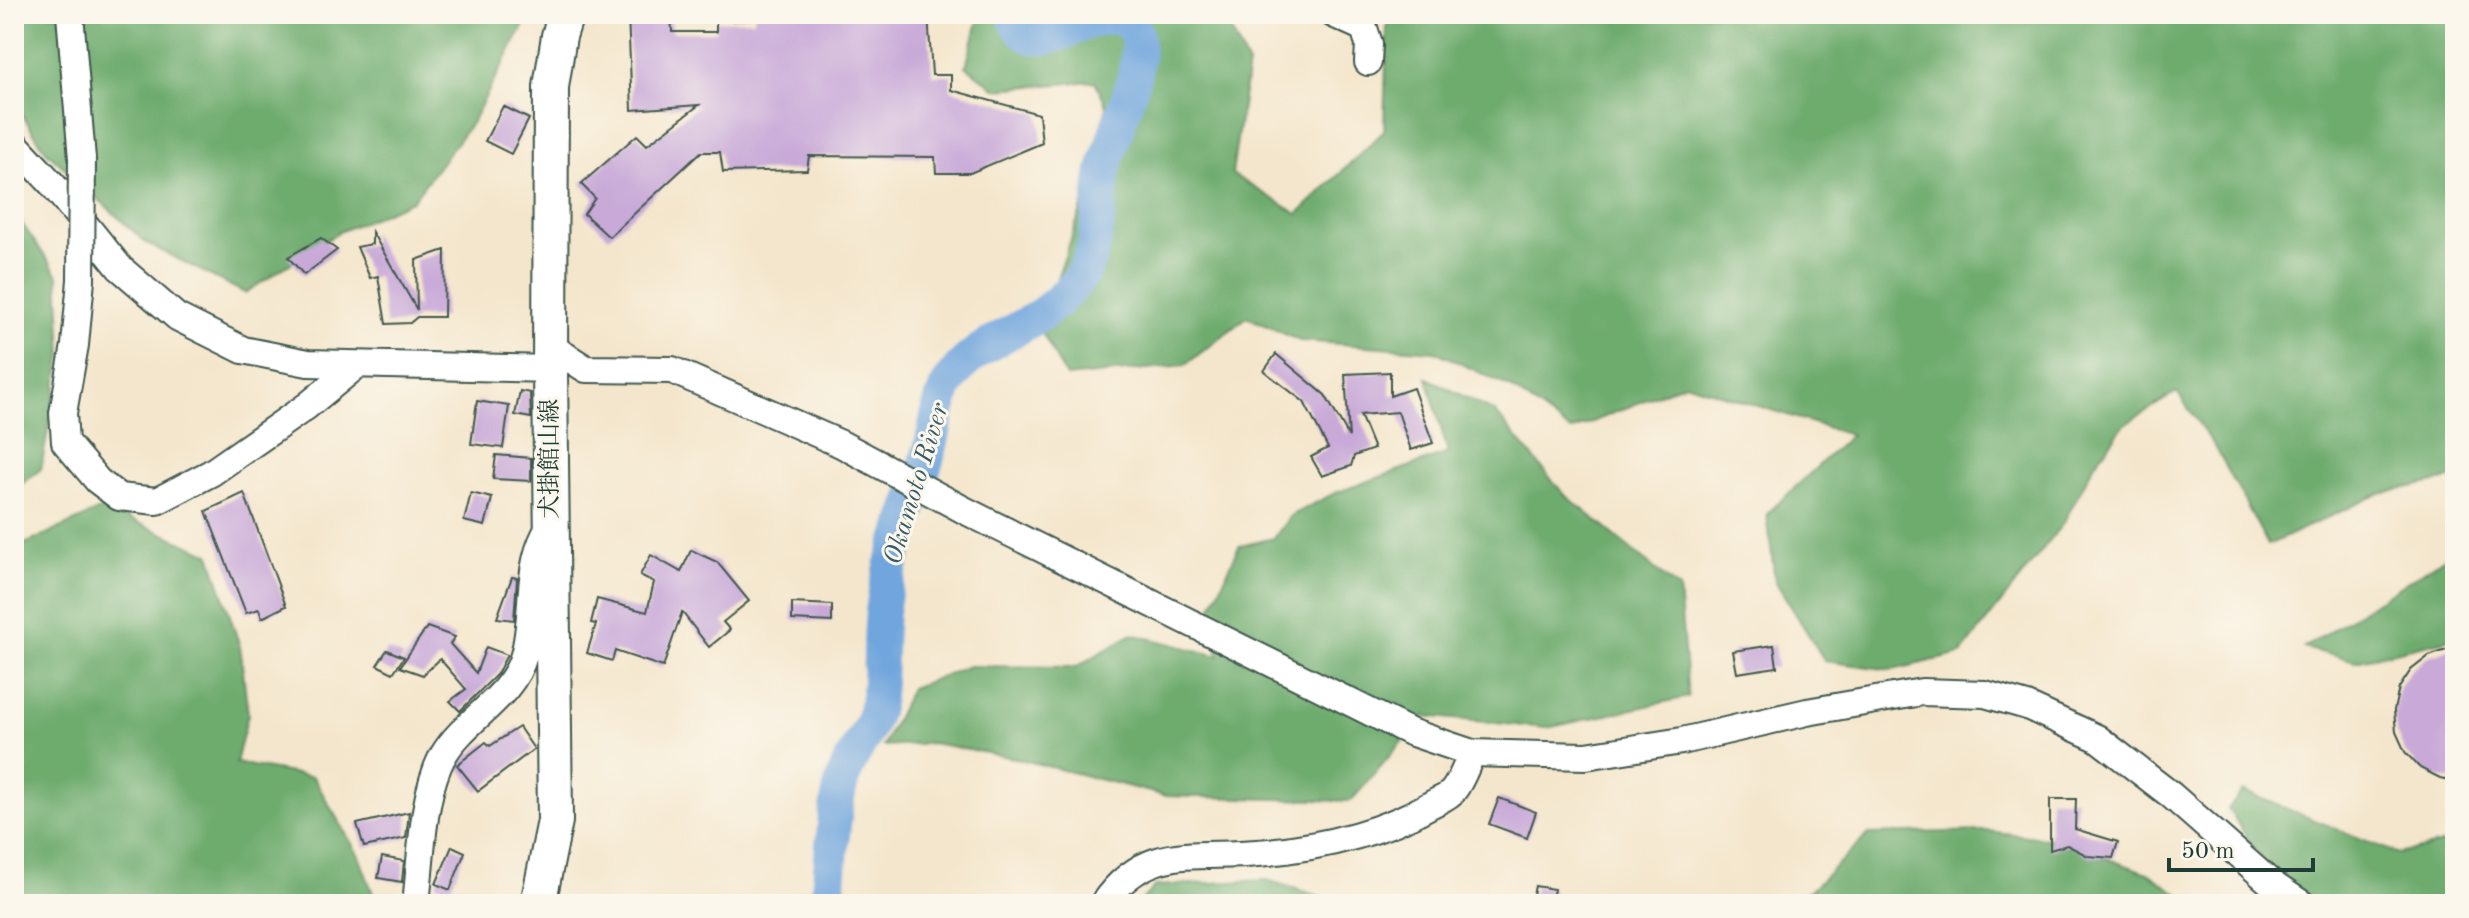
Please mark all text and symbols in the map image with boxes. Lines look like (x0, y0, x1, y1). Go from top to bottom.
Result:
street label: 犬掛館山線 (536, 399, 563, 519)
water label: Okamoto River (880, 399, 954, 568)
scale bar (2169, 822, 2313, 872)
text: 50 m (2181, 840, 2235, 864)

